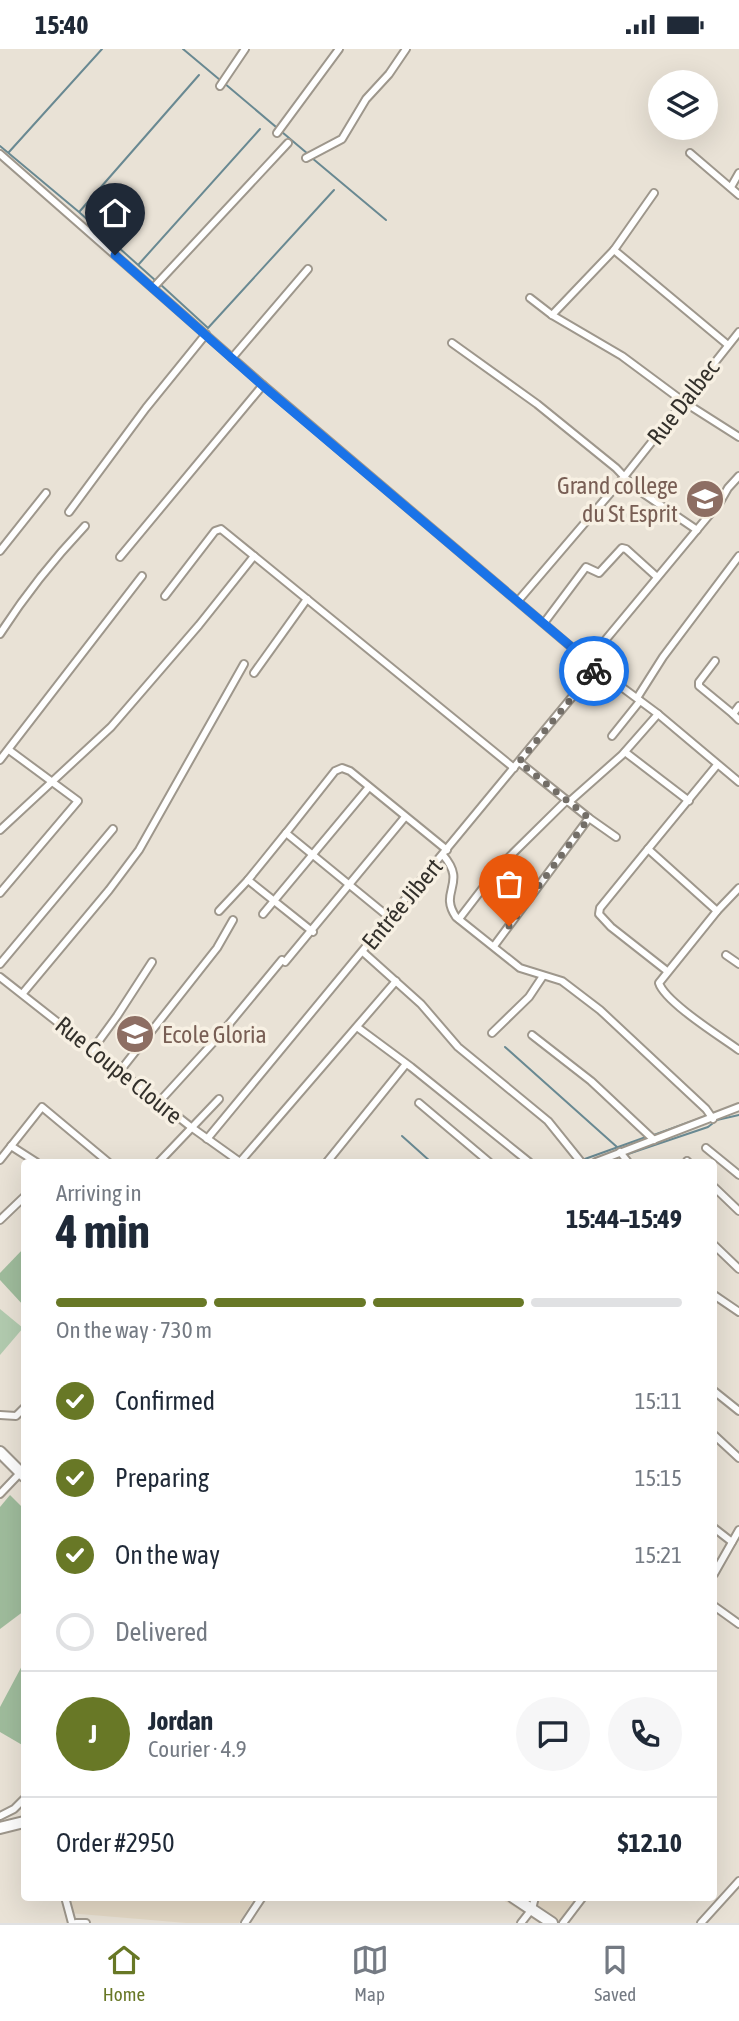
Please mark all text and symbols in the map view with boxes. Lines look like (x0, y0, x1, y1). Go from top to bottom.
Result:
text: 15:40 (35, 10, 89, 40)
map controls (648, 70, 718, 140)
button: layers (648, 70, 718, 140)
pin (85, 183, 145, 255)
icon: home (96, 194, 134, 232)
street label: Rue Dalbec (642, 354, 724, 450)
place label: Grand college du St Esprit (557, 472, 678, 527)
school or university icon: Grand college du St Esprit (684, 478, 726, 520)
courier (559, 636, 629, 706)
icon: bike (575, 652, 613, 690)
street label: Entrée Jibert (356, 853, 448, 955)
pin (479, 854, 539, 926)
icon: bag (490, 865, 528, 903)
street label: Rue Coupe Cloure (50, 1011, 188, 1129)
school or university icon: Ecole Gloria (114, 1013, 156, 1055)
place label: Ecole Gloria (162, 1021, 267, 1048)
text: Arriving in (56, 1180, 142, 1206)
text: 15:44–15:49 (566, 1204, 682, 1234)
text: 4 min (56, 1205, 150, 1258)
text: On the way · 730 m (56, 1317, 212, 1343)
icon: check (56, 1382, 94, 1420)
text: Confirmed (115, 1386, 215, 1416)
text: 15:11 (635, 1388, 682, 1414)
icon: check (56, 1459, 94, 1497)
text: Preparing (115, 1463, 209, 1493)
text: 15:15 (635, 1465, 682, 1491)
icon: check (56, 1536, 94, 1574)
text: On the way (115, 1540, 220, 1570)
text: 15:21 (635, 1542, 682, 1568)
text: Delivered (115, 1617, 208, 1647)
button: chat (516, 1697, 590, 1771)
button: phone (608, 1697, 682, 1771)
text: Jordan (148, 1706, 213, 1736)
text: J (89, 1719, 97, 1749)
text: Courier · 4.9 (148, 1736, 247, 1762)
text: Order #2950 (56, 1828, 175, 1858)
text: $12.10 (618, 1828, 682, 1858)
tab: Home (103, 1941, 145, 2005)
tab: Map (351, 1941, 389, 2005)
tab: Saved (594, 1941, 636, 2005)

